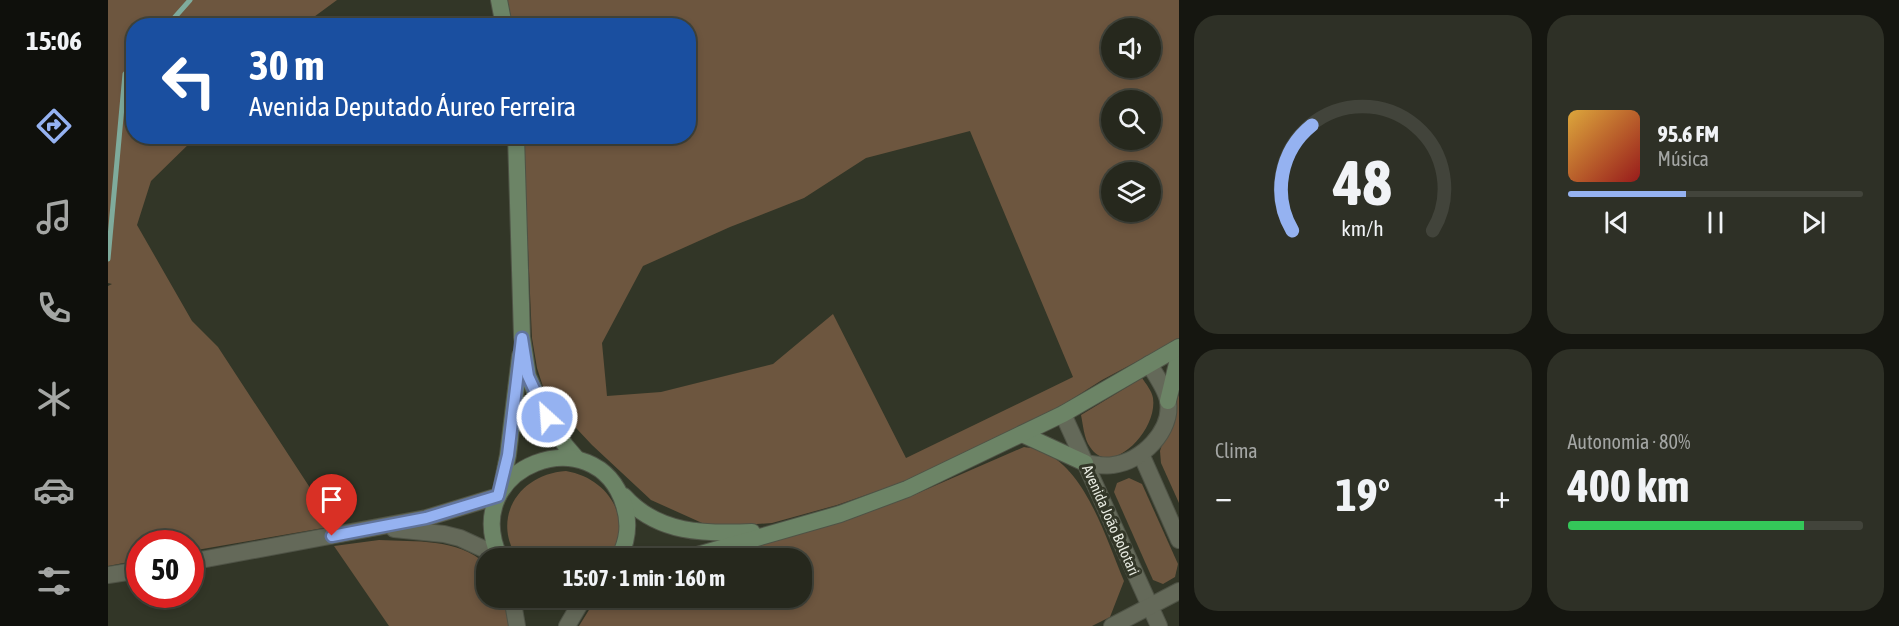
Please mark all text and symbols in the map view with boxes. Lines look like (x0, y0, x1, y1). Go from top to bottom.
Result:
map controls (1101, 18, 1161, 222)
button: sound (1101, 18, 1161, 78)
text: 15:06 (26, 25, 82, 56)
text: 30 m (249, 41, 324, 89)
icon: left (150, 42, 228, 120)
button: search (1101, 90, 1161, 150)
text: Avenida Deputado Áureo Ferreira (249, 91, 576, 122)
icon: directions (33, 105, 75, 147)
text: 95.6 FM (1658, 121, 1719, 147)
text: Música (1658, 147, 1709, 170)
text: 48 (1332, 148, 1392, 219)
button: layers (1101, 162, 1161, 222)
icon: music (33, 196, 75, 238)
icon: previous (1600, 206, 1633, 239)
icon: pause (1699, 206, 1732, 239)
icon: next (1797, 206, 1830, 239)
text: km/h (1341, 217, 1384, 242)
icon: phone (33, 287, 75, 329)
icon: climate (33, 378, 75, 420)
position arrow (515, 385, 579, 449)
text: Autonomia · 80% (1568, 430, 1690, 453)
text: Clima (1215, 439, 1258, 462)
text: 400 km (1568, 460, 1689, 512)
street label: Avenida João Bolotari (1079, 462, 1143, 578)
icon: car (33, 469, 75, 511)
text: 19° (1335, 469, 1390, 521)
pin (306, 474, 357, 536)
text: − (1215, 477, 1232, 515)
text: + (1493, 477, 1510, 515)
icon: arrive (315, 483, 348, 516)
speed limit sign: 50 (126, 530, 204, 608)
icon: filters (33, 560, 75, 602)
text: 15:07 · 1 min · 160 m (563, 565, 725, 591)

